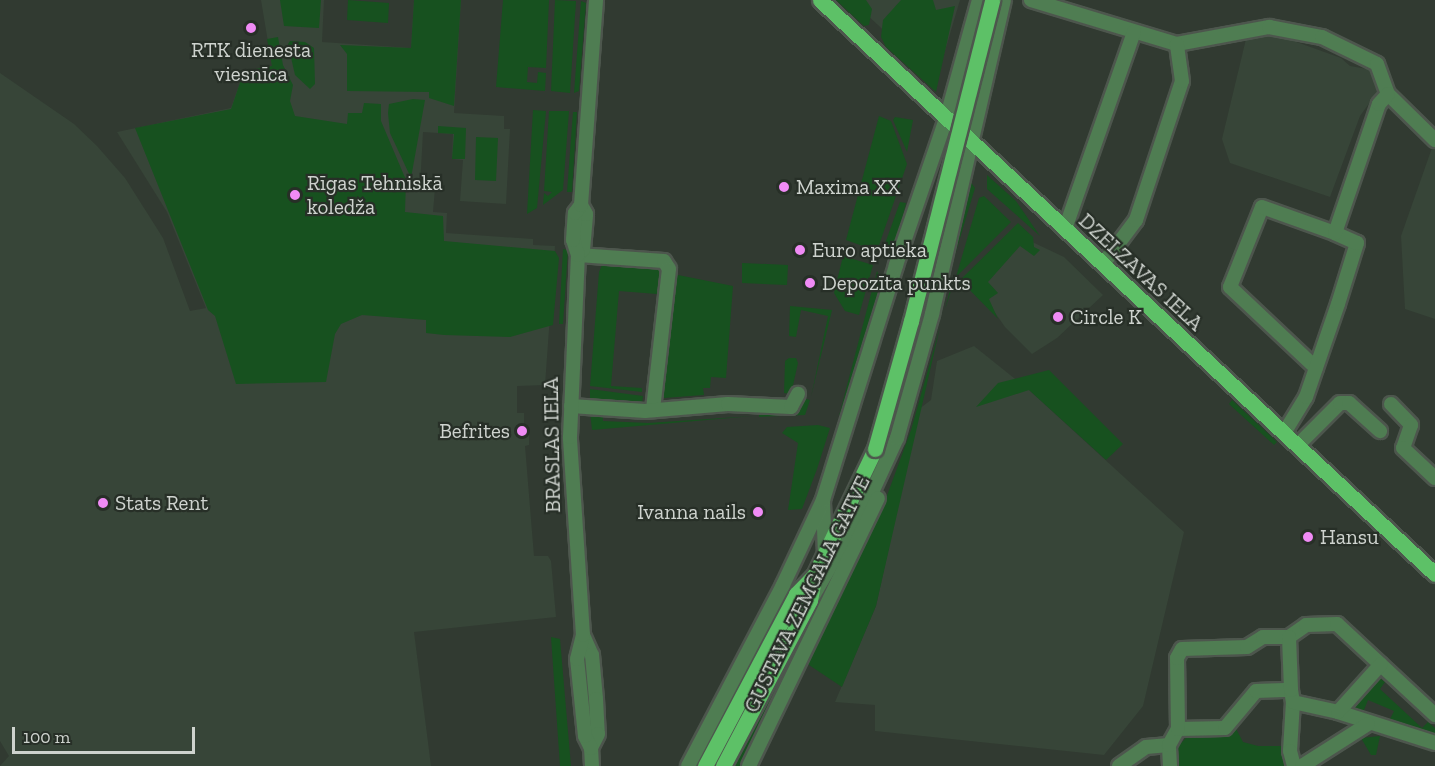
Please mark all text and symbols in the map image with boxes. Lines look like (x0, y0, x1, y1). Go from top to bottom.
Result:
marker: RTK dienesta viesnīca (244, 21, 258, 35)
place label: RTK dienesta viesnīca (191, 37, 311, 87)
place label: Rīgas Tehniskā koledža (307, 170, 443, 220)
place label: Maxima XX (796, 174, 901, 200)
marker: Maxima XX (777, 180, 791, 194)
marker: Rīgas Tehniskā koledža (288, 188, 302, 202)
street label: DZELZAVAS IELA (1074, 208, 1208, 336)
place label: Euro aptieka (812, 237, 927, 263)
marker: Euro aptieka (793, 243, 807, 257)
place label: Depozīta punkts (822, 270, 971, 296)
marker: Depozīta punkts (803, 276, 817, 290)
place label: Circle K (1070, 304, 1142, 330)
marker: Circle K (1051, 310, 1065, 324)
street label: BRASLAS IELA (538, 377, 566, 513)
place label: Befrites (439, 418, 510, 444)
marker: Befrites (515, 424, 529, 438)
street label: GUSTAVA ZEMGALA GATVE (738, 471, 876, 717)
place label: Stats Rent (115, 490, 208, 516)
marker: Stats Rent (96, 496, 110, 510)
place label: Ivanna nails (637, 499, 746, 525)
marker: Ivanna nails (751, 505, 765, 519)
place label: Hansu (1320, 524, 1379, 550)
marker: Hansu (1301, 530, 1315, 544)
scale bar (15, 715, 198, 753)
text: 100 m (23, 726, 70, 748)

